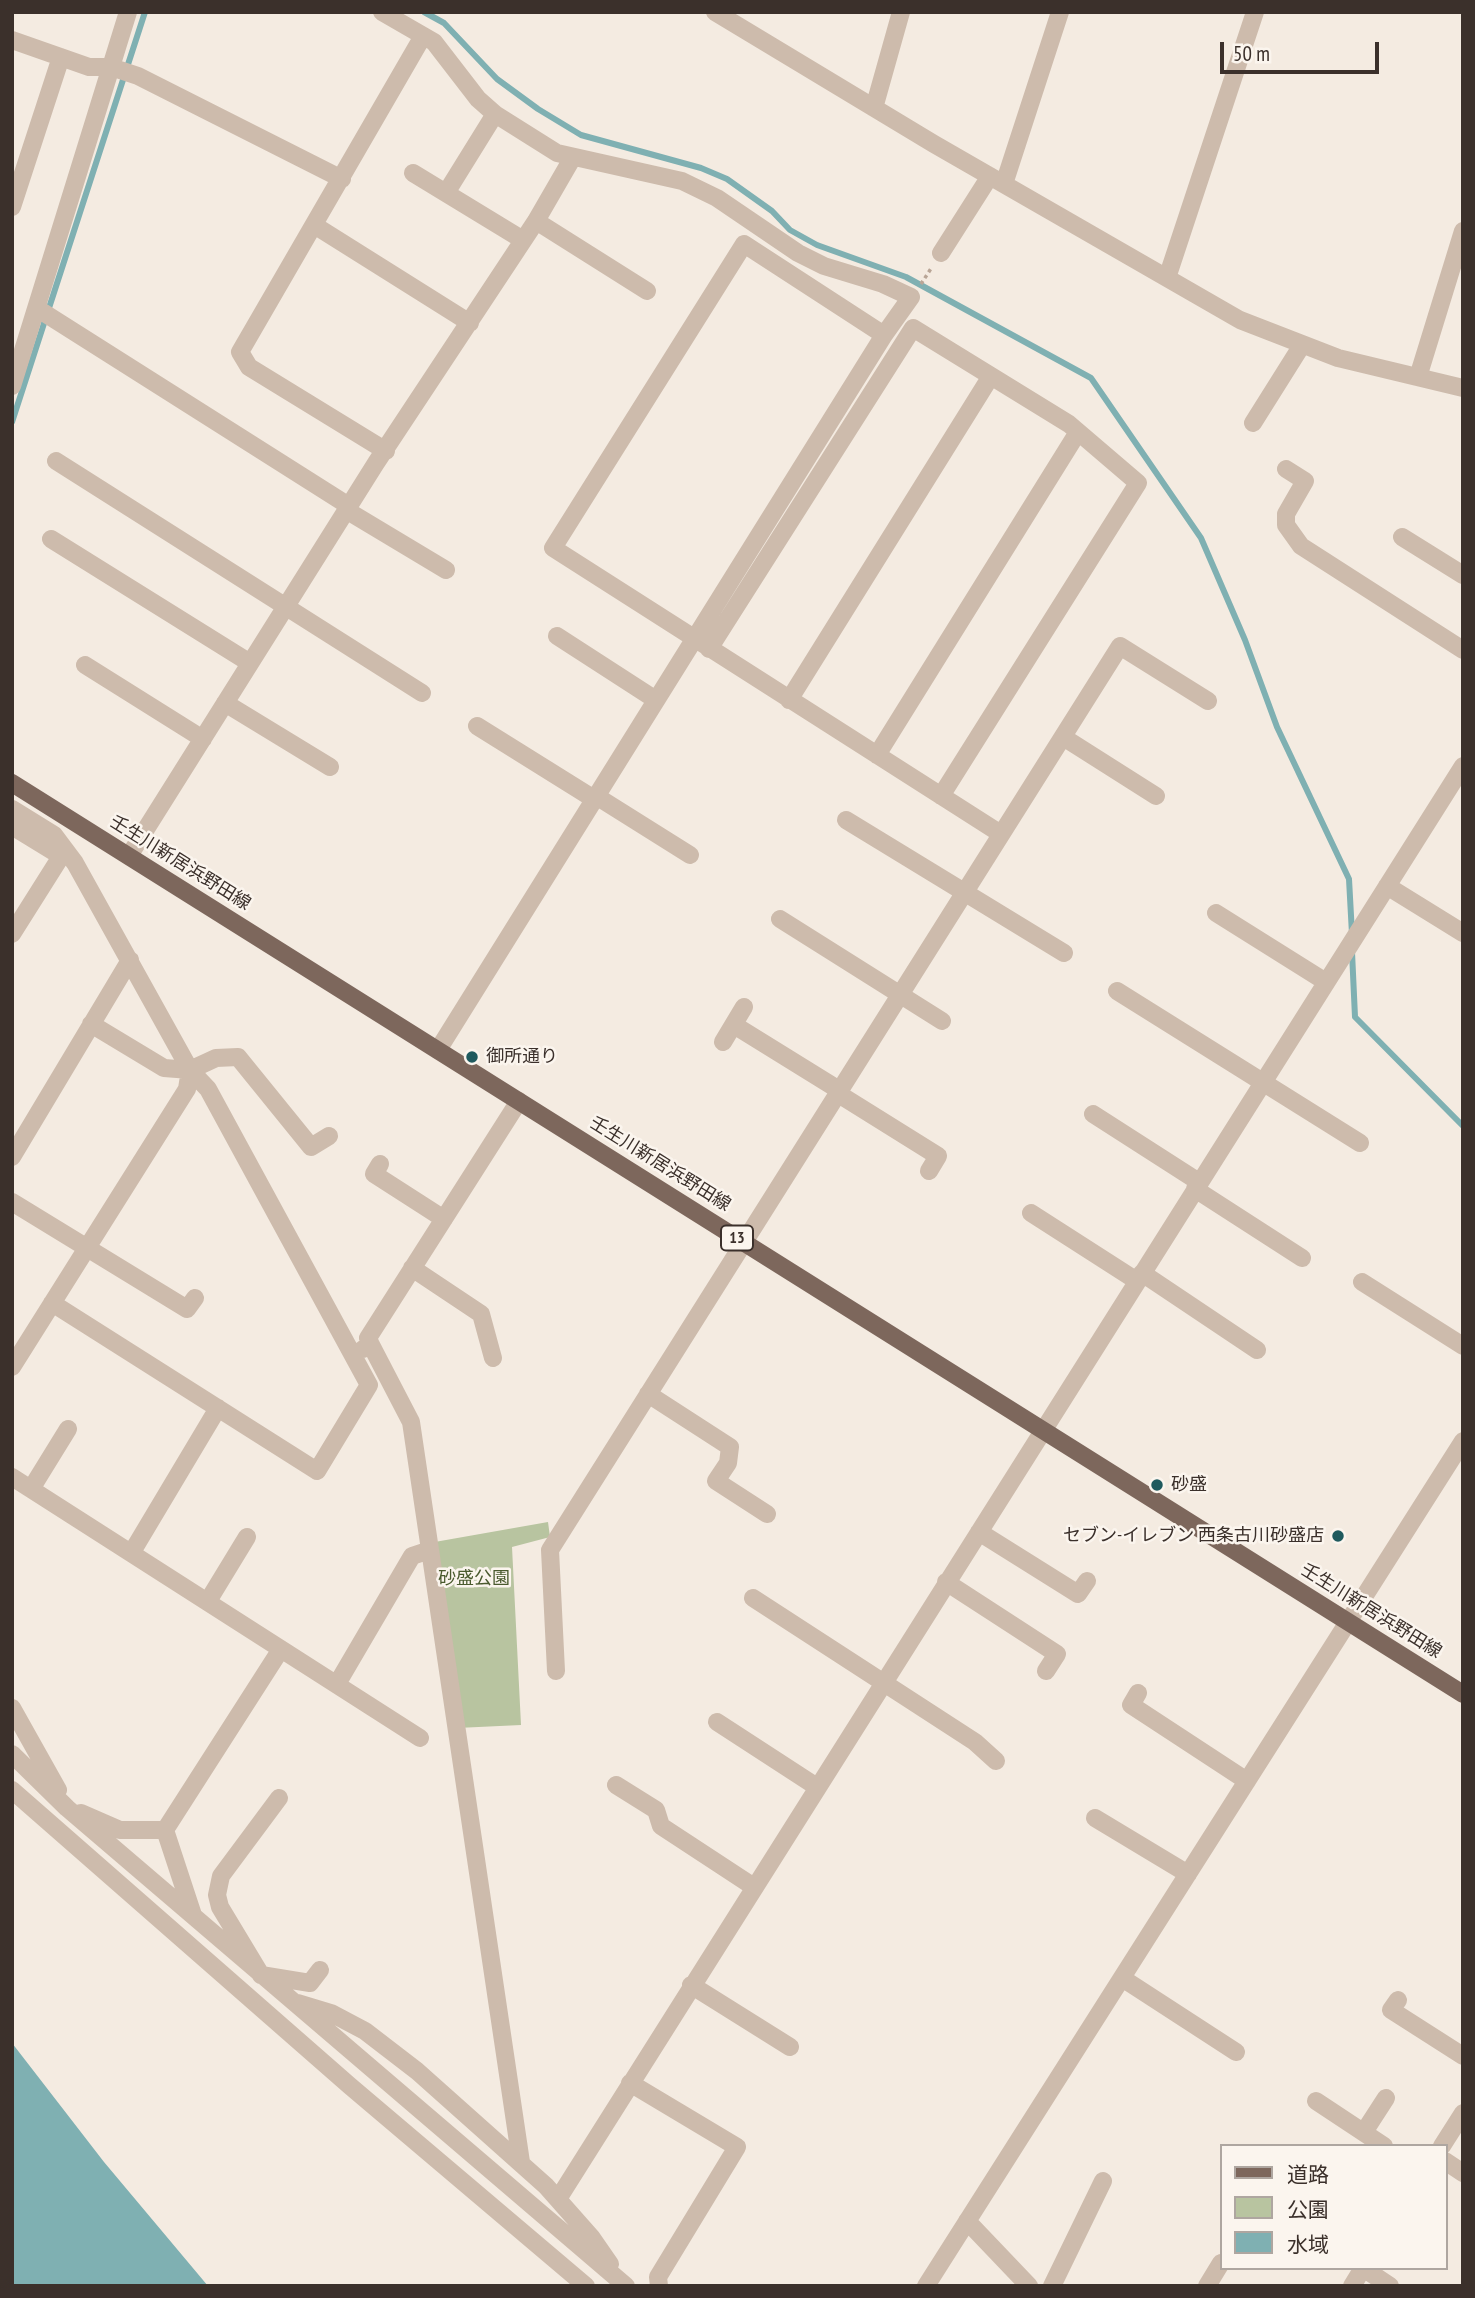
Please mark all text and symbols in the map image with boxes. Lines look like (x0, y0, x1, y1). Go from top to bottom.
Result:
scale bar (1223, 28, 1382, 72)
text: 50 m (1233, 40, 1270, 67)
street label: 壬生川新居浜野田線 (106, 811, 254, 915)
place label: 御所通り (486, 1046, 558, 1068)
marker: 御所通り (464, 1049, 480, 1065)
street label: 壬生川新居浜野田線 (586, 1112, 734, 1216)
road number: 13 (721, 1226, 753, 1250)
place label: 砂盛 (1171, 1474, 1207, 1496)
marker: 砂盛 (1149, 1477, 1165, 1493)
place label: セブン-イレブン 西条古川砂盛店 (1063, 1525, 1324, 1547)
marker: セブン-イレブン 西条古川砂盛店 (1330, 1528, 1346, 1544)
street label: 壬生川新居浜野田線 (1297, 1559, 1445, 1663)
park label: 砂盛公園 (438, 1568, 510, 1590)
legend (1220, 2144, 1447, 2270)
text: 道路 (1287, 2161, 1329, 2188)
text: 公園 (1287, 2196, 1329, 2223)
text: 水域 (1287, 2231, 1329, 2258)

